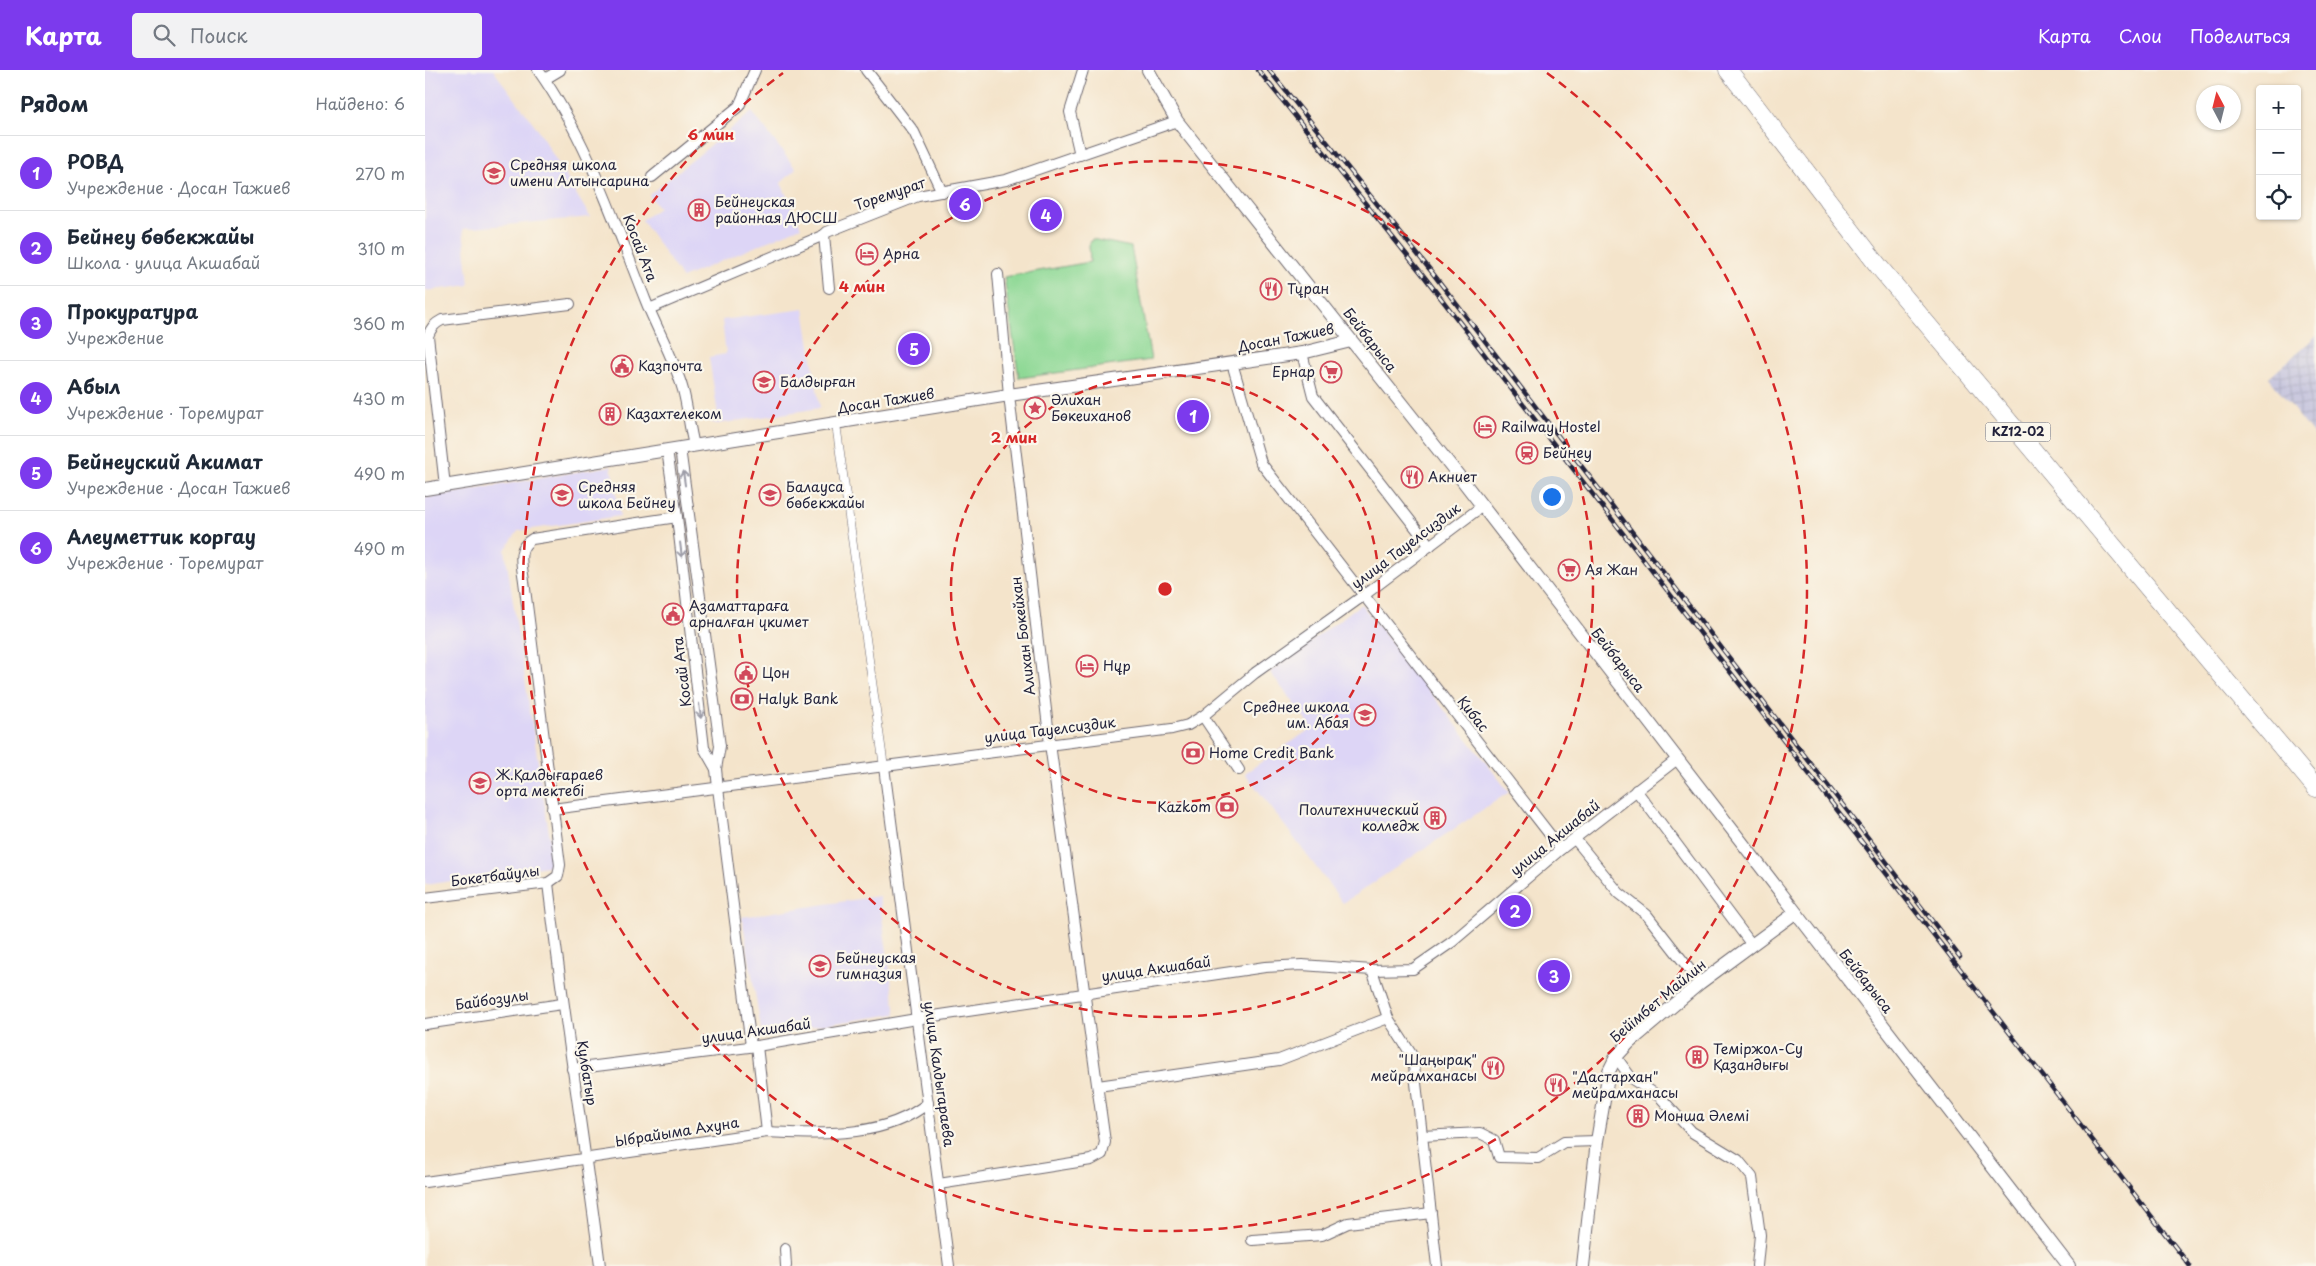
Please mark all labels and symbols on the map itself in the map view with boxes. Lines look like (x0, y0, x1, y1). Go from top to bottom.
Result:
north arrow (2196, 85, 2241, 130)
text: 6 мин (688, 122, 735, 145)
place label: Средняя школа имени Алтынсарина (510, 154, 649, 191)
school or university icon: Средняя школа имени Алтынсарина (482, 161, 506, 185)
street label: Торемурат (851, 171, 929, 216)
pin: 6 (949, 185, 981, 223)
place label: Бейнеуская районная ДЮСШ (715, 191, 838, 228)
pin: 4 (1030, 196, 1062, 234)
building icon: Бейнеуская районная ДЮСШ (687, 198, 711, 222)
street label: Косай Ата (618, 211, 663, 285)
hotel icon: Арна (855, 242, 879, 266)
place label: Арна (883, 243, 920, 264)
text: 4 мин (839, 274, 885, 297)
restaurant icon: Тұран (1259, 277, 1283, 301)
place label: Тұран (1287, 278, 1329, 299)
street label: Бейбарыса (1339, 303, 1402, 377)
street label: Досан Тажиев (1235, 318, 1336, 357)
pin: 5 (898, 330, 930, 368)
public building icon: Казпочта (610, 354, 634, 378)
place label: Казпочта (638, 355, 702, 376)
supermarket icon: Ернар (1319, 360, 1343, 384)
place label: Ернар (1272, 361, 1315, 382)
school or university icon: Балдырған (752, 370, 776, 394)
place label: Балдырған (780, 371, 856, 392)
street label: Досан Тажиев (835, 382, 936, 419)
place label: Әлихан Бөкеиханов (1051, 389, 1131, 426)
place icon: Әлихан Бөкеиханов (1023, 396, 1047, 420)
pin: 1 (1177, 397, 1209, 435)
building icon: Казахтелеком (598, 402, 622, 426)
place label: Казахтелеком (626, 403, 722, 424)
hotel icon: Railway Hostel (1473, 415, 1497, 439)
place label: Railway Hostel (1501, 416, 1601, 437)
road number: KZ12-02 (1985, 422, 2051, 442)
text: 2 мин (991, 425, 1038, 448)
station icon: Бейнеу (1515, 441, 1539, 465)
place label: Бейнеу (1543, 442, 1592, 463)
restaurant icon: Акниет (1400, 465, 1424, 489)
place label: Акниет (1428, 466, 1477, 487)
one-way arrow (679, 470, 689, 486)
place label: Средняя школа Бейнеу (578, 476, 676, 513)
place label: Балауса бөбекжайы (786, 476, 865, 513)
school or university icon: Средняя школа Бейнеу (550, 483, 574, 507)
school or university icon: Балауса бөбекжайы (758, 483, 782, 507)
your location (1539, 484, 1565, 510)
street label: улица Тауелсиздик (1347, 497, 1465, 594)
one-way arrow (676, 542, 686, 558)
supermarket icon: Ая Жан (1557, 558, 1581, 582)
place label: Ая Жан (1585, 559, 1638, 580)
street label: Алихан Бокейхан (1005, 575, 1040, 697)
centre of rings (1156, 580, 1174, 598)
place label: Азаматтараға арналған үкимет (689, 595, 809, 632)
public building icon: Азаматтараға арналған үкимет (661, 602, 685, 626)
street label: Бейбарыса (1587, 623, 1650, 697)
street label: Косай Ата (667, 635, 696, 708)
hotel icon: Нұр (1075, 654, 1099, 678)
place label: Нұр (1103, 655, 1131, 676)
public building icon: Цон (734, 661, 758, 685)
place label: Цон (762, 662, 790, 683)
bank icon: Halyk Bank (730, 687, 754, 711)
place label: Halyk Bank (758, 688, 839, 709)
street label: Қибас (1453, 691, 1494, 736)
place label: Среднее школа им. Абая (1243, 696, 1349, 733)
one-way arrow (695, 703, 705, 719)
school or university icon: Среднее школа им. Абая (1353, 703, 1377, 727)
street label: улица Тауелсиздик (983, 711, 1117, 748)
bank icon: Home Credit Bank (1181, 741, 1205, 765)
place label: Home Credit Bank (1209, 742, 1335, 763)
place label: Ж.Қалдығараев орта мектебі (495, 764, 603, 801)
school or university icon: Ж.Қалдығараев орта мектебі (468, 771, 492, 795)
bank icon: Kazkom (1215, 795, 1239, 819)
street label: улица Акшабай (1505, 795, 1604, 880)
place label: Kazkom (1157, 796, 1211, 817)
place label: Политехнический колледж (1299, 799, 1420, 836)
building icon: Политехнический колледж (1423, 806, 1447, 830)
street label: Бокетбайулы (449, 860, 541, 891)
pin: 2 (1499, 892, 1531, 930)
street label: Бейбарыса (1835, 944, 1898, 1018)
place label: Бейнеуская гимназия (836, 947, 916, 984)
street label: улица Акшабай (1100, 950, 1212, 987)
school or university icon: Бейнеуская гимназия (808, 954, 832, 978)
street label: Бейімбет Майлин (1605, 954, 1710, 1047)
pin: 3 (1538, 957, 1570, 995)
street label: Байбозулы (454, 984, 530, 1015)
street label: улица Калдыгараева (919, 1000, 960, 1148)
street label: улица Акшабай (700, 1012, 812, 1049)
place label: Теміржол-Су Қазандығы (1713, 1038, 1803, 1075)
street label: Кулбатыр (572, 1039, 603, 1107)
building icon: Теміржол-Су Қазандығы (1685, 1045, 1709, 1069)
place label: "Шаңырақ" мейрамханасы (1371, 1049, 1477, 1086)
restaurant icon: "Шаңырақ" мейрамханасы (1481, 1056, 1505, 1080)
place label: "Дастархан" мейрамханасы (1572, 1066, 1678, 1103)
restaurant icon: "Дастархан" мейрамханасы (1544, 1073, 1568, 1097)
building icon: Монша Әлемі (1626, 1104, 1650, 1128)
place label: Монша Әлемі (1654, 1105, 1749, 1126)
street label: Ыбрайыма Ахуна (613, 1111, 741, 1152)

